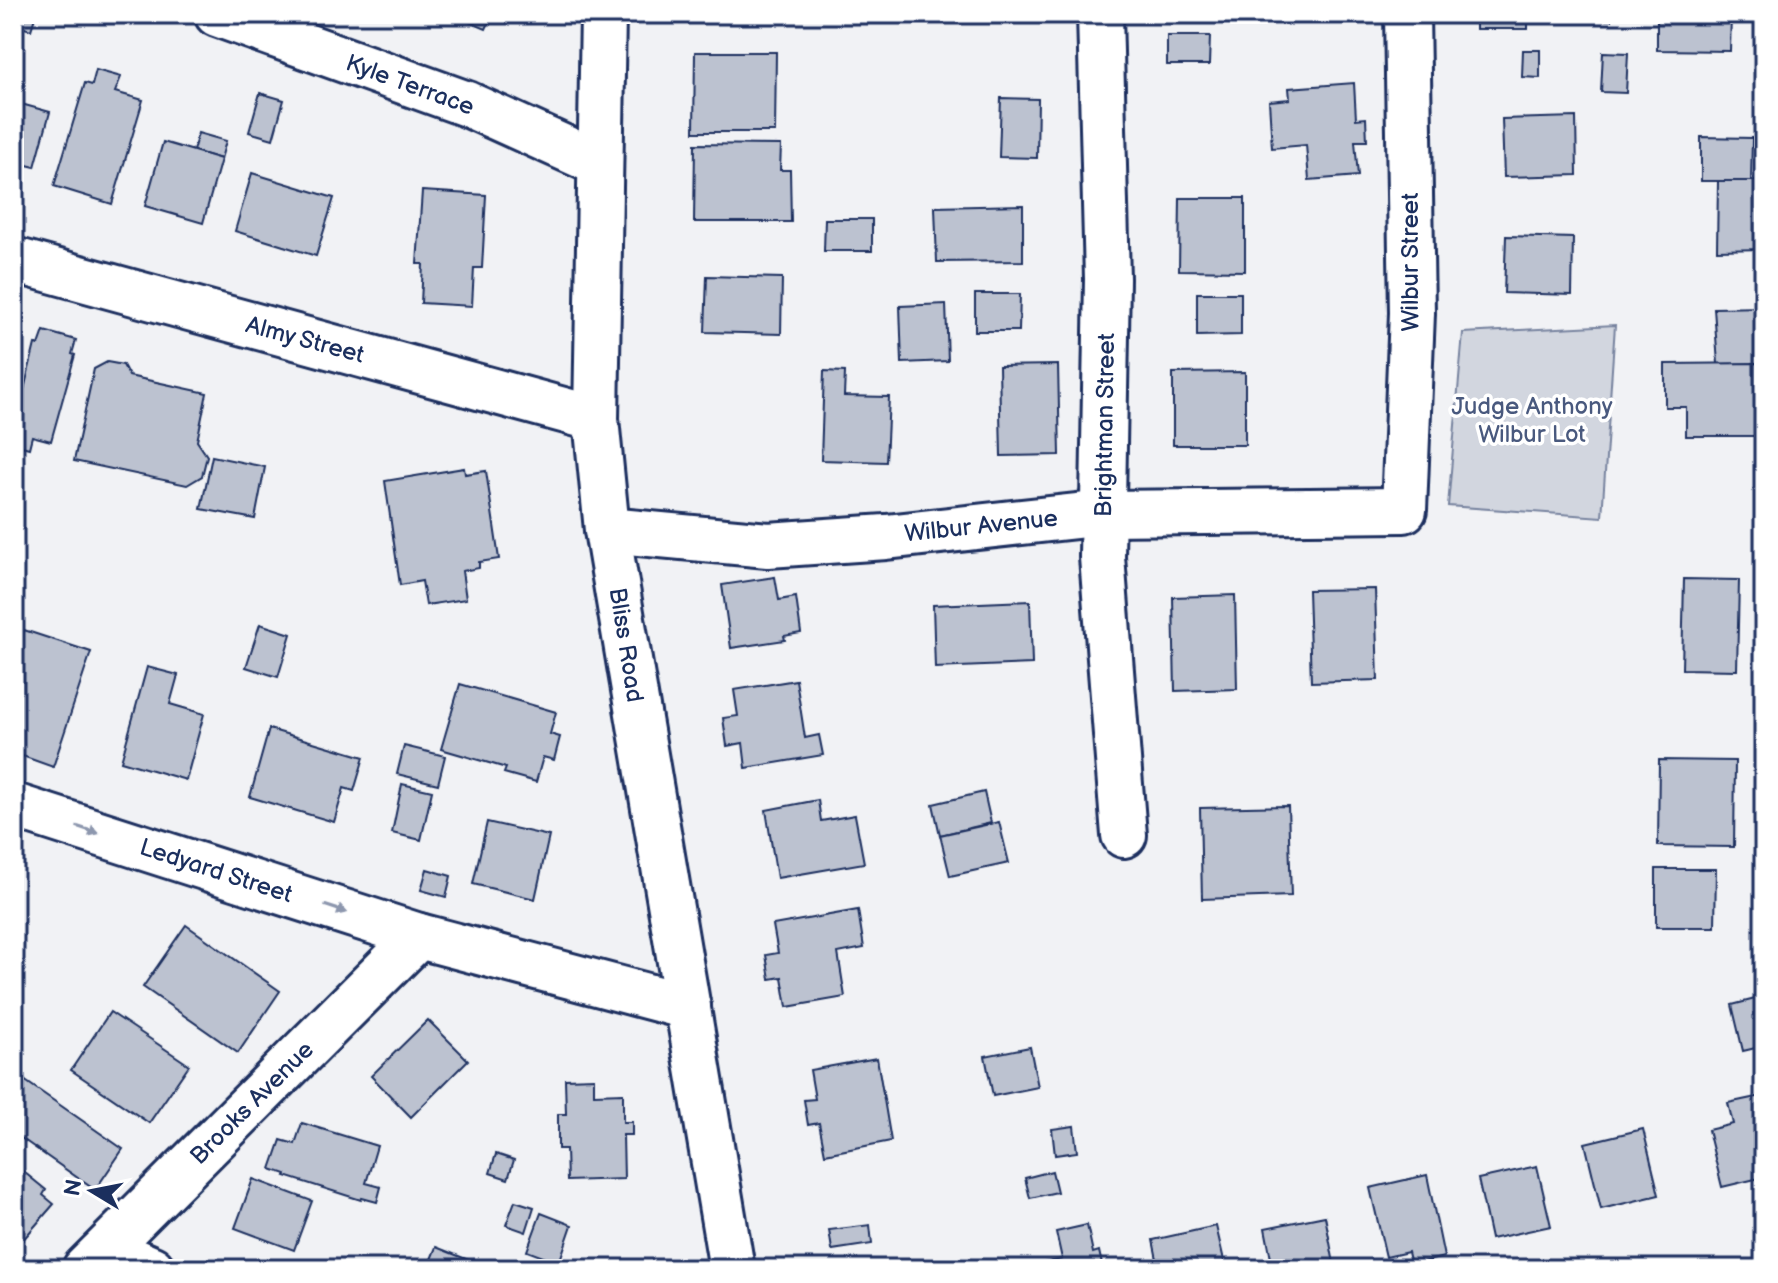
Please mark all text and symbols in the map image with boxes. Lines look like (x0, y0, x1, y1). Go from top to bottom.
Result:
street label: Kyle Terrace (342, 48, 478, 122)
street label: Wilbur Street (1396, 192, 1425, 331)
street label: Almy Street (243, 310, 368, 370)
street label: Brightman Street (1089, 332, 1121, 517)
park label: Judge Anthony Wilbur Lot (1451, 392, 1613, 449)
street label: Wilbur Avenue (903, 504, 1059, 548)
street label: Bliss Road (603, 586, 649, 704)
one-way arrow (77, 824, 101, 837)
street label: Ledyard Street (136, 833, 297, 910)
one-way arrow (324, 904, 348, 916)
street label: Brooks Avenue (184, 1035, 320, 1171)
north arrow (52, 1151, 132, 1231)
text: N (59, 1177, 89, 1198)

